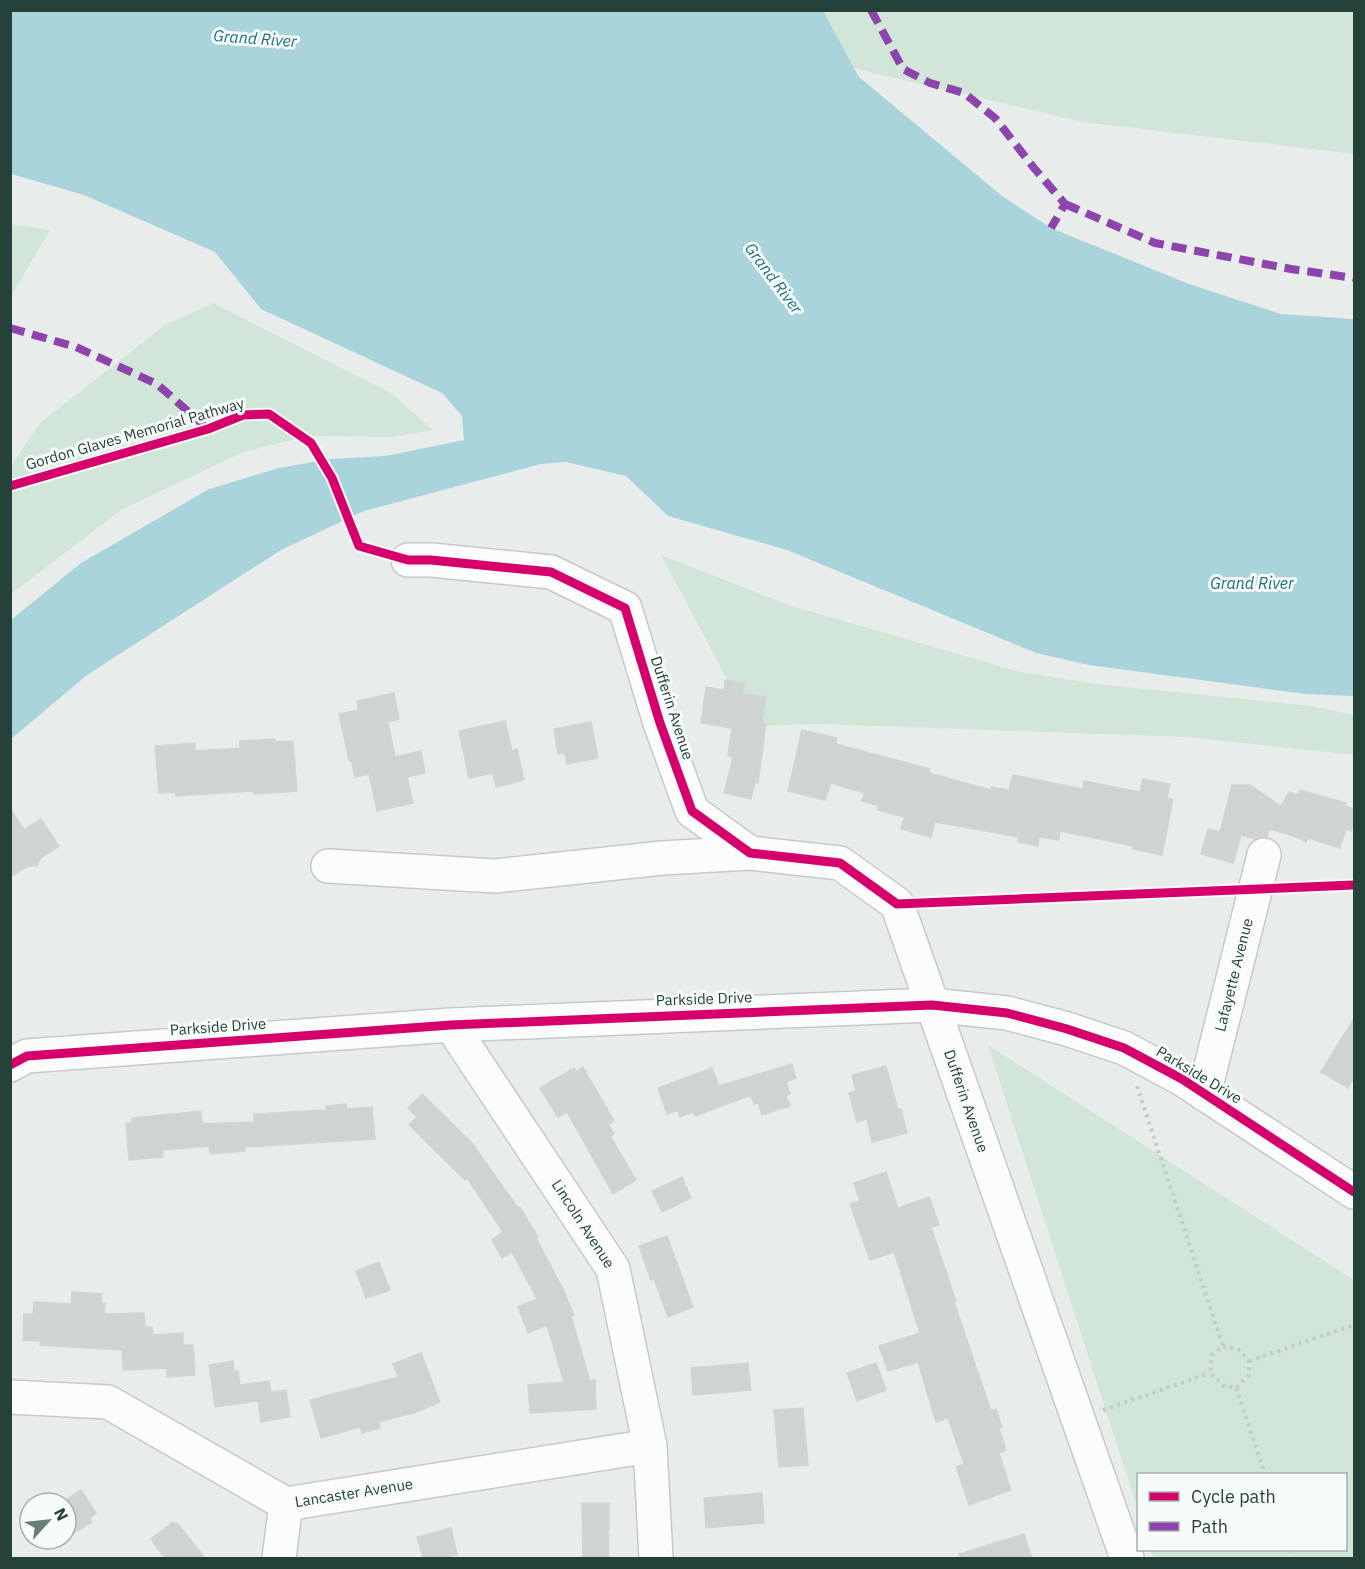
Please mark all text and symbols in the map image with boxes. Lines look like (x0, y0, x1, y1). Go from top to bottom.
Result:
water label: Grand River (213, 25, 299, 51)
water label: Grand River (741, 239, 808, 318)
street label: Gordon Glaves Memorial Pathway (23, 393, 247, 474)
water label: Grand River (1210, 573, 1295, 593)
street label: Dufferin Avenue (647, 654, 698, 762)
street label: Lafayette Avenue (1210, 916, 1257, 1034)
street label: Parkside Drive (655, 987, 753, 1010)
street label: Parkside Drive (169, 1014, 267, 1039)
street label: Parkside Drive (1153, 1042, 1246, 1108)
street label: Dufferin Avenue (940, 1047, 993, 1155)
street label: Lincoln Avenue (548, 1176, 619, 1272)
legend (1137, 1473, 1347, 1551)
street label: Lancaster Avenue (293, 1474, 414, 1511)
text: Cycle path (1191, 1485, 1276, 1508)
north arrow (18, 1491, 78, 1551)
text: N (50, 1504, 73, 1524)
text: Path (1191, 1515, 1228, 1538)

